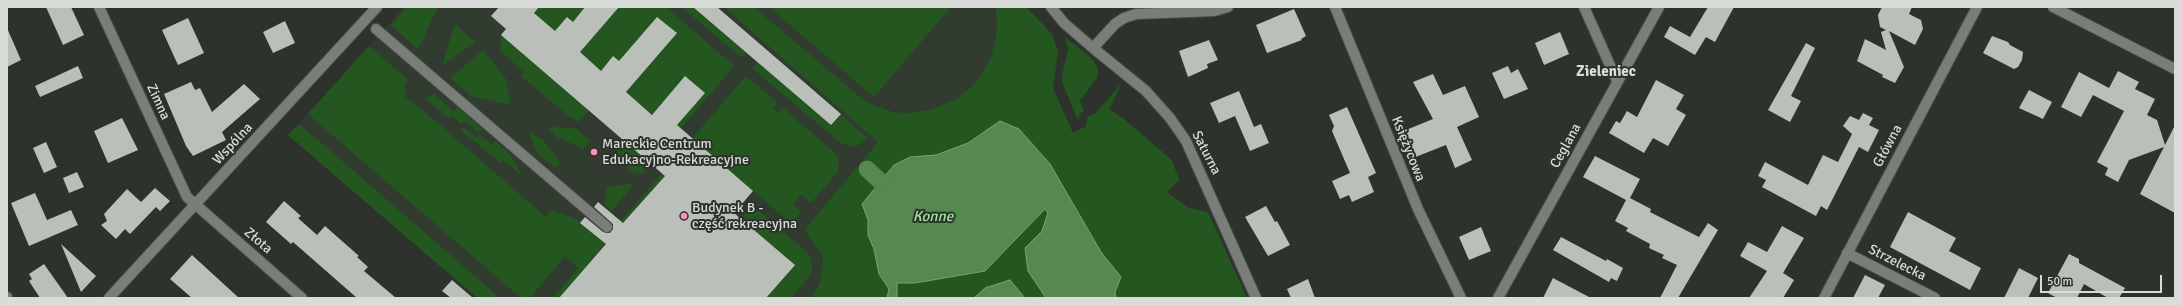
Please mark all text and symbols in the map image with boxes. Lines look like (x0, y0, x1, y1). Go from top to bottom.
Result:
district label: Zieleniec (1576, 63, 1636, 81)
street label: Zimna (142, 81, 174, 123)
street label: Księżycowa (1387, 114, 1429, 184)
street label: Wspólna (209, 120, 257, 168)
street label: Ceglana (1547, 121, 1585, 171)
street label: Główna (1870, 122, 1906, 170)
street label: Saturna (1188, 128, 1224, 178)
place label: Mareckie Centrum Edukacyjno-Rekreacyjne (602, 136, 749, 168)
marker: Mareckie Centrum Edukacyjno-Rekreacyjne (589, 147, 599, 157)
place label: Budynek B - część rekreacyjna (692, 200, 797, 232)
water label: Konne (913, 208, 953, 226)
marker: Budynek B - część rekreacyjna (679, 211, 689, 221)
street label: Złota (241, 224, 275, 258)
street label: Strzelecka (1865, 241, 1929, 285)
scale bar (2042, 267, 2164, 293)
text: 50 m (2047, 274, 2072, 289)

